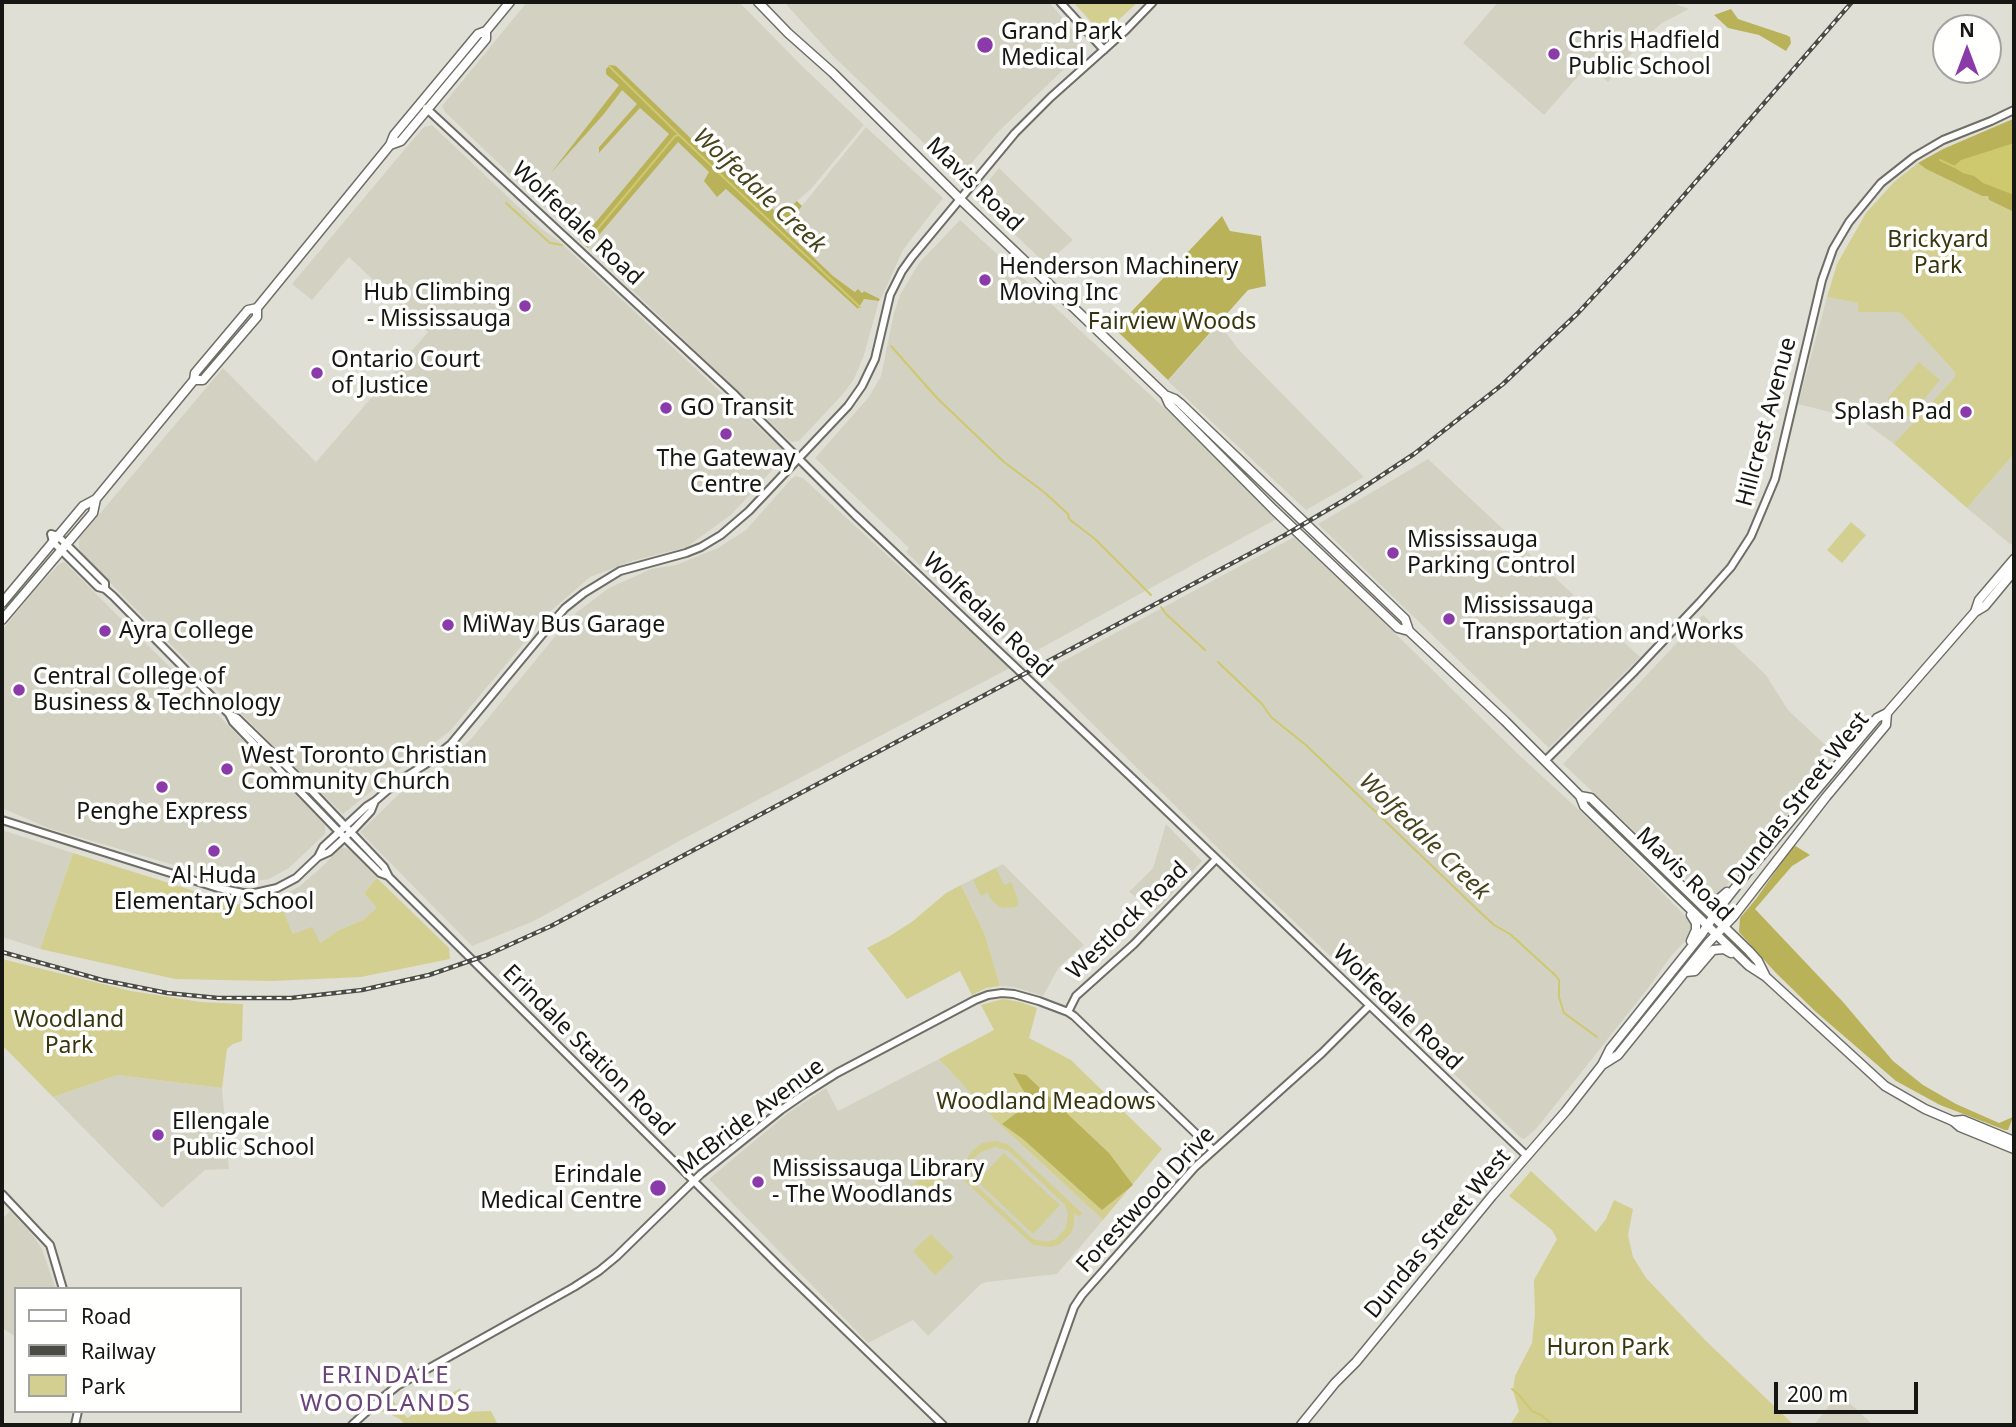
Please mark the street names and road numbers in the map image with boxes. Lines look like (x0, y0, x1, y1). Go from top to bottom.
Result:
street label: Mavis Road (920, 132, 1028, 238)
street label: Wolfedale Road (506, 156, 648, 292)
street label: Hillcrest Avenue (1731, 334, 1803, 510)
street label: Wolfedale Road (917, 547, 1057, 685)
street label: Dundas Street West (1723, 707, 1875, 891)
street label: Mavis Road (1630, 822, 1738, 928)
street label: Westlock Road (1062, 856, 1194, 986)
street label: Wolfedale Road (1327, 939, 1467, 1077)
street label: Erindale Station Road (496, 959, 680, 1143)
street label: McBride Avenue (672, 1053, 830, 1181)
street label: Forestwood Drive (1071, 1121, 1221, 1279)
street label: Dundas Street West (1359, 1144, 1517, 1324)

